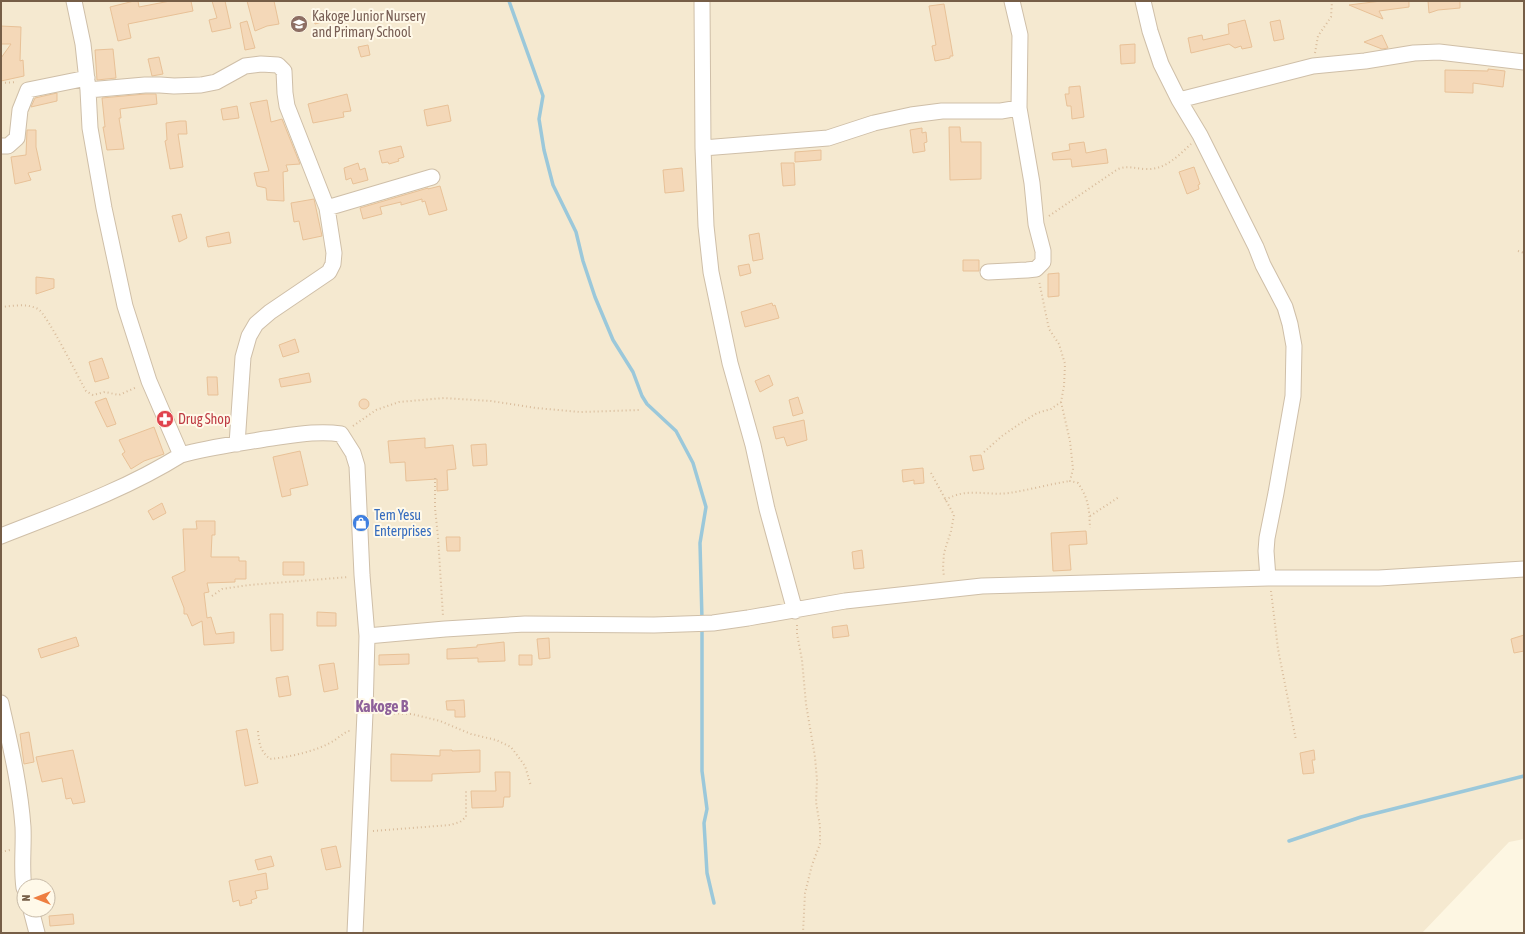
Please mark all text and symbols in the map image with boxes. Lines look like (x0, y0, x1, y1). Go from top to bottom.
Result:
place label: Kakoge Junior Nursery and Primary School (312, 8, 426, 40)
school or university icon: Kakoge Junior Nursery and Primary School (289, 14, 309, 34)
pharmacy icon: Drug Shop (155, 409, 175, 429)
place label: Drug Shop (178, 411, 231, 427)
place label: Tem Yesu Enterprises (374, 507, 431, 539)
shop icon: Tem Yesu Enterprises (351, 513, 371, 533)
district label: Kakoge B (356, 697, 409, 715)
north arrow (16, 878, 56, 918)
text: N (20, 895, 32, 901)

